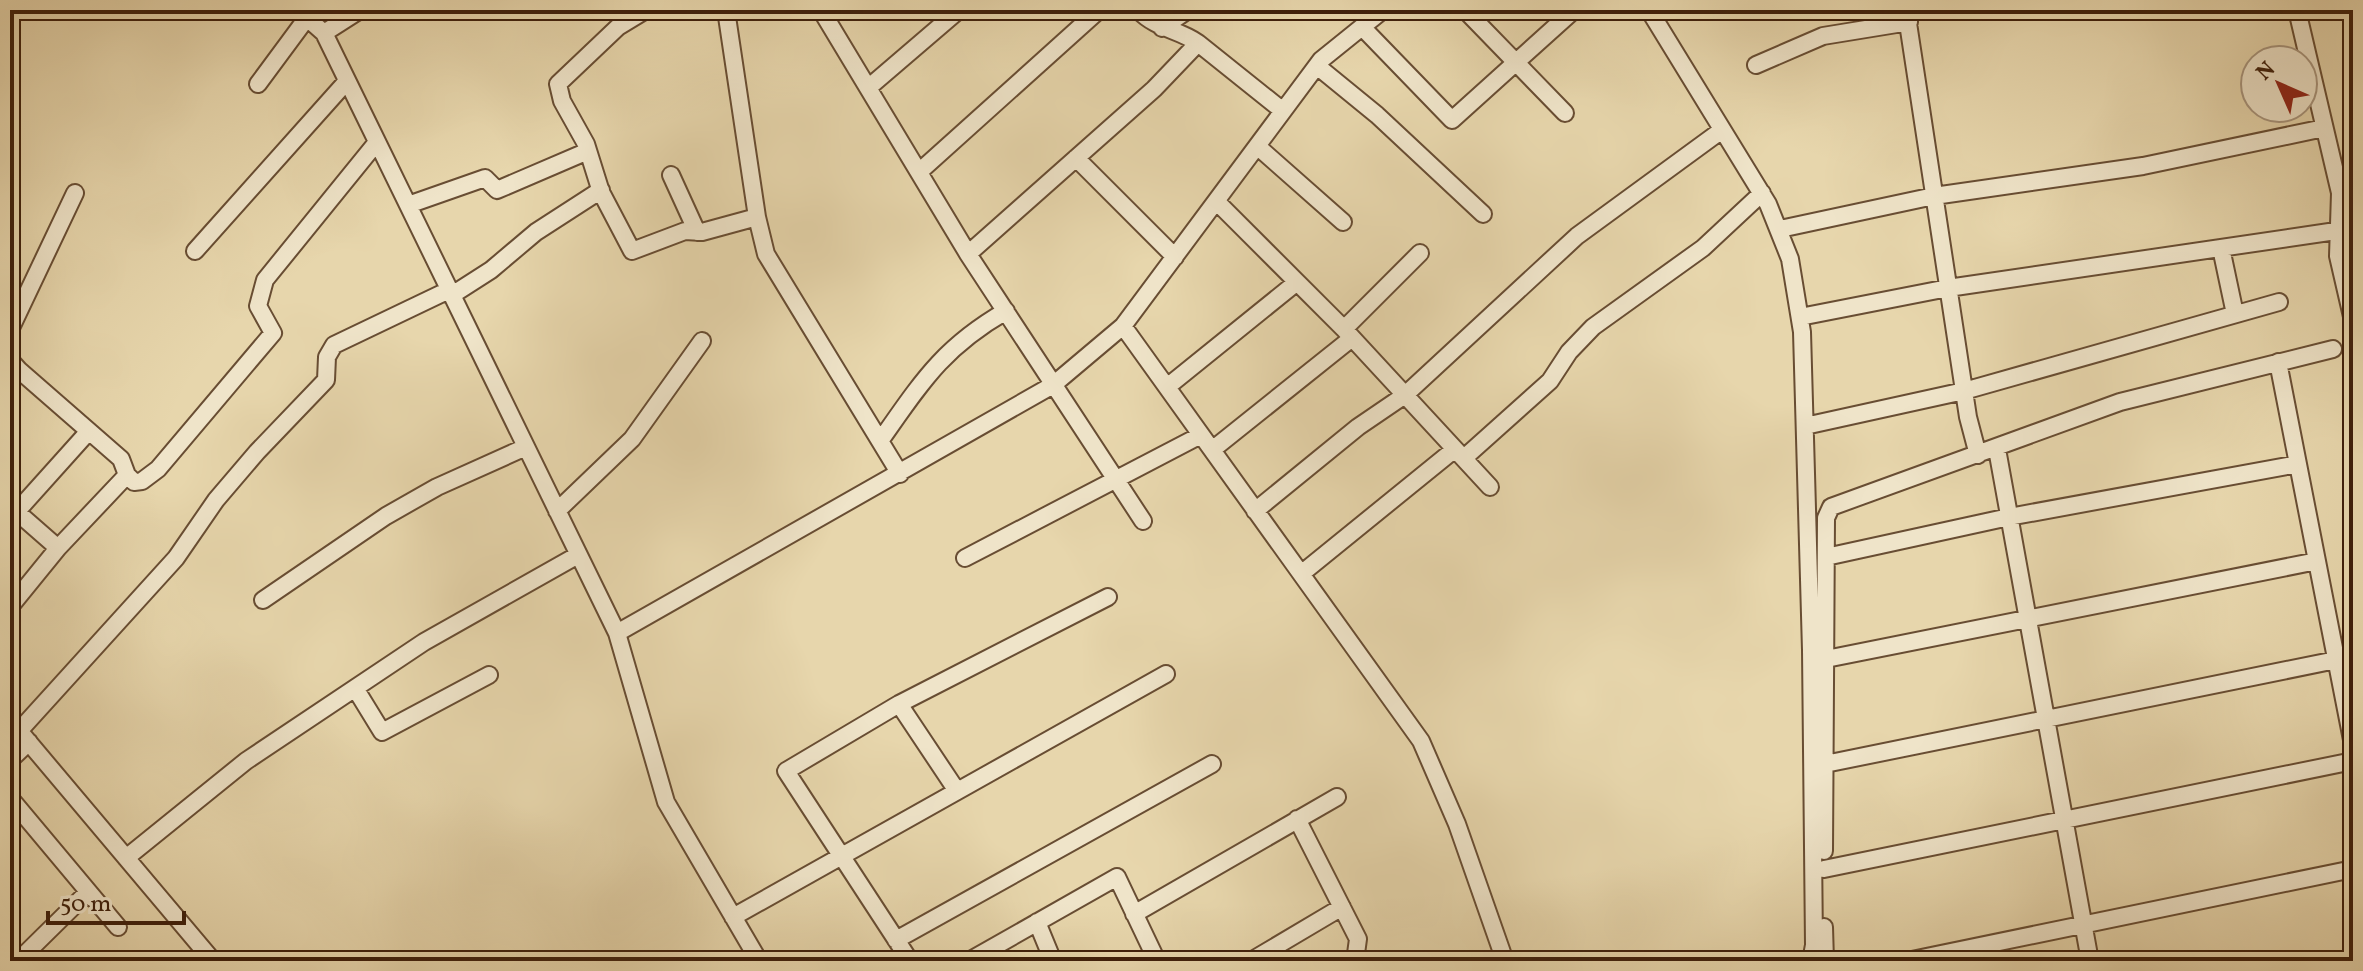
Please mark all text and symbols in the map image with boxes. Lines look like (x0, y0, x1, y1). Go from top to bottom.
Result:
north arrow (2239, 44, 2319, 124)
text: N (2250, 55, 2283, 88)
scale bar (48, 875, 184, 925)
text: 50 m (60, 888, 112, 922)

